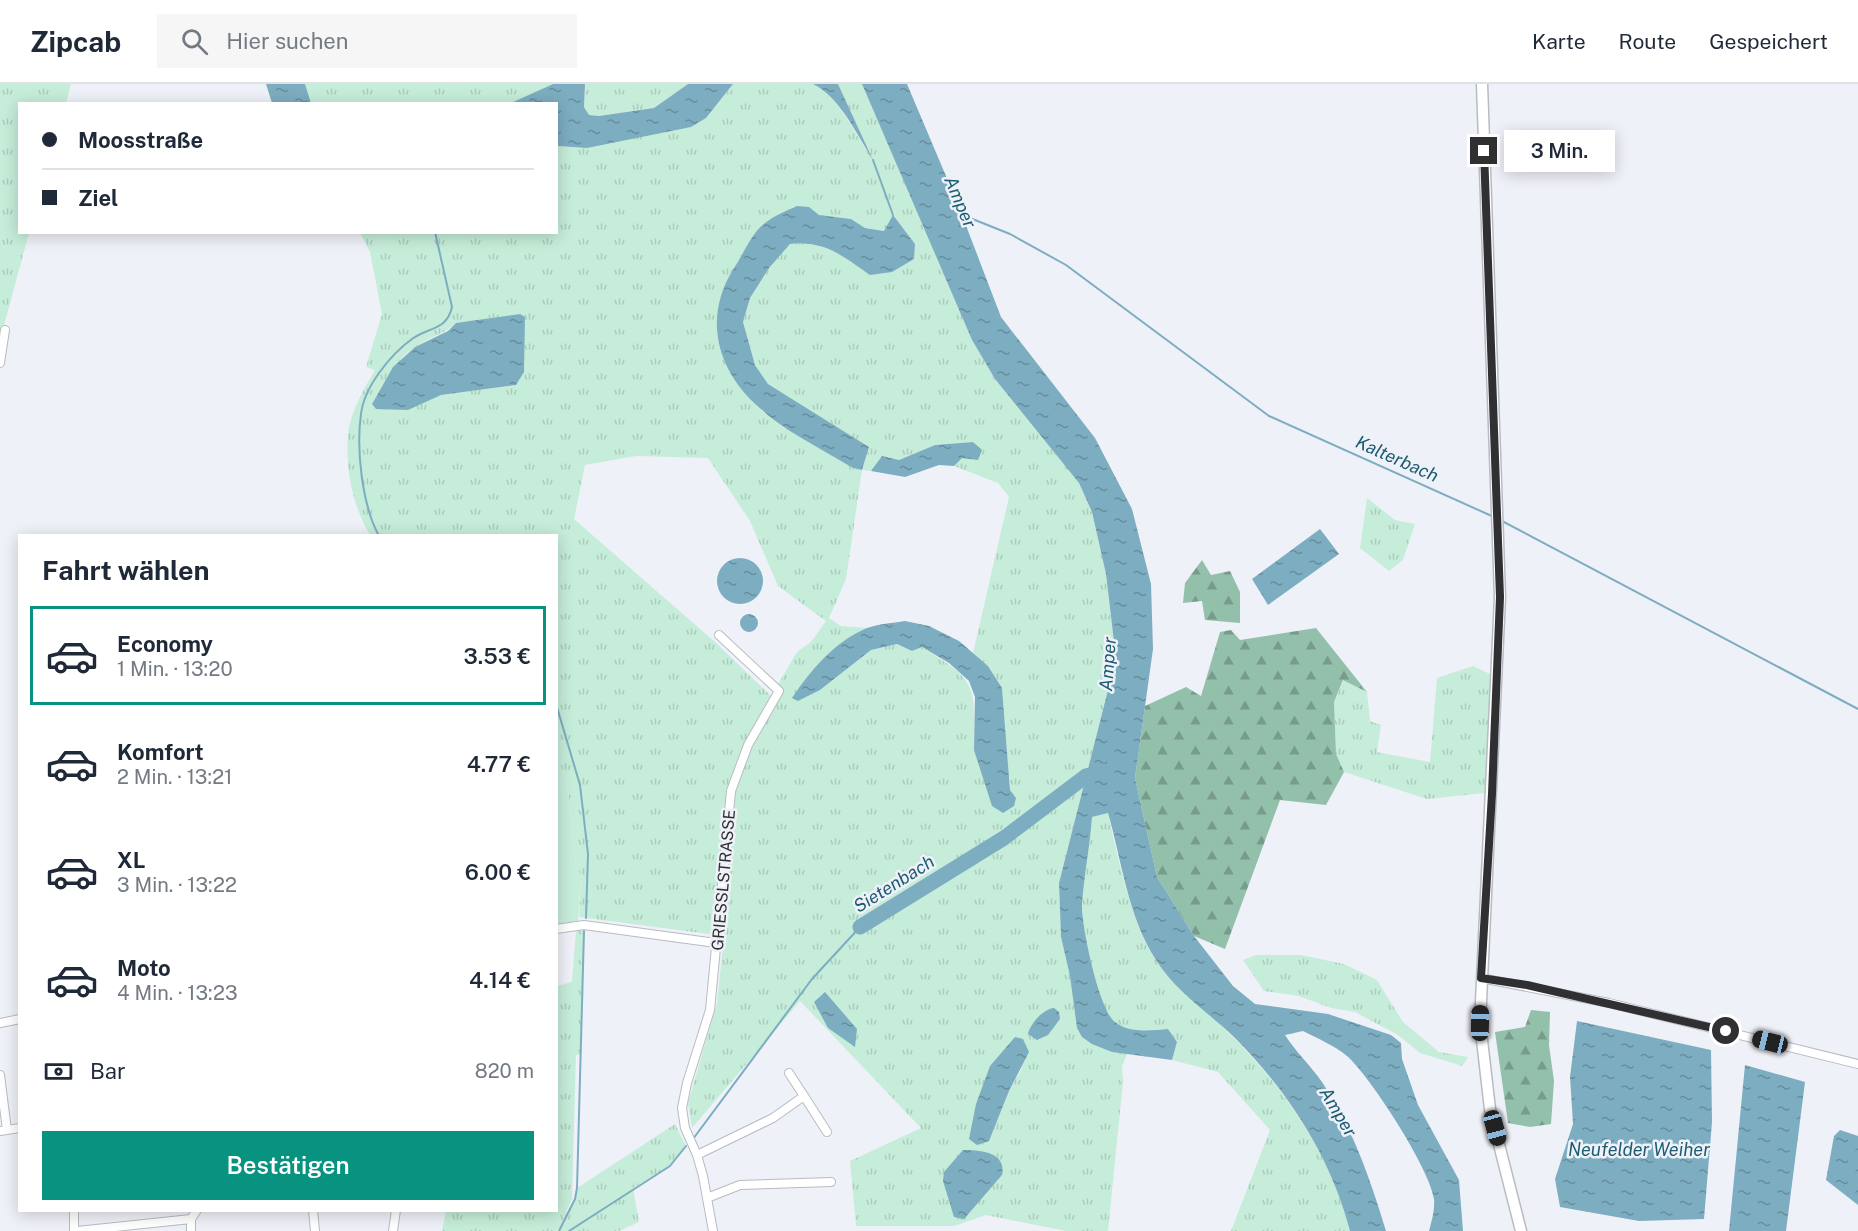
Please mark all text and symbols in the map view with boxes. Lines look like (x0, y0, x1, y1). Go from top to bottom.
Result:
search box (157, 14, 577, 68)
text: Zipcab (30, 25, 121, 58)
icon: search (178, 25, 211, 58)
text: Hier suchen (226, 28, 348, 54)
text: Karte (1532, 29, 1586, 54)
text: Route (1619, 29, 1676, 54)
text: Gespeichert (1709, 29, 1828, 54)
text: Moosstraße (78, 127, 203, 153)
callout: 3 Min. (1505, 130, 1616, 172)
route end (1470, 137, 1497, 164)
text: 3 Min. (1531, 139, 1588, 163)
water label: Amper (940, 173, 981, 231)
text: Ziel (78, 185, 118, 211)
water label: Kalterbach (1353, 431, 1442, 486)
text: Fahrt wählen (42, 554, 210, 586)
icon: car (45, 629, 99, 683)
text: Economy (117, 631, 213, 657)
water label: Amper (1095, 636, 1120, 692)
text: 3.53 € (464, 643, 531, 669)
text: 1 Min. · 13:20 (117, 657, 233, 681)
icon: car (45, 737, 99, 791)
text: Komfort (117, 739, 204, 765)
text: 4.77 € (467, 751, 531, 777)
text: 2 Min. · 13:21 (117, 765, 232, 789)
street label: GRIESSLSTRASSE (708, 809, 739, 951)
icon: car (45, 845, 99, 899)
text: XL (117, 847, 145, 873)
water label: Sietenbach (849, 850, 938, 917)
text: 6.00 € (465, 859, 531, 885)
text: 3 Min. · 13:22 (117, 873, 237, 897)
icon: car (45, 953, 99, 1007)
text: Moto (117, 955, 171, 981)
text: 4.14 € (469, 967, 531, 993)
text: 4 Min. · 13:23 (117, 981, 237, 1005)
car (1471, 1005, 1489, 1041)
route start (1712, 1017, 1739, 1044)
car (1750, 1029, 1790, 1055)
icon: cash (42, 1055, 75, 1088)
text: Bar (90, 1058, 126, 1084)
text: 820 m (475, 1059, 534, 1083)
water label: Amper (1315, 1083, 1361, 1141)
car (1482, 1108, 1508, 1148)
button: Bestätigen (42, 1131, 534, 1200)
water label: Neufelder Weiher (1568, 1139, 1710, 1160)

